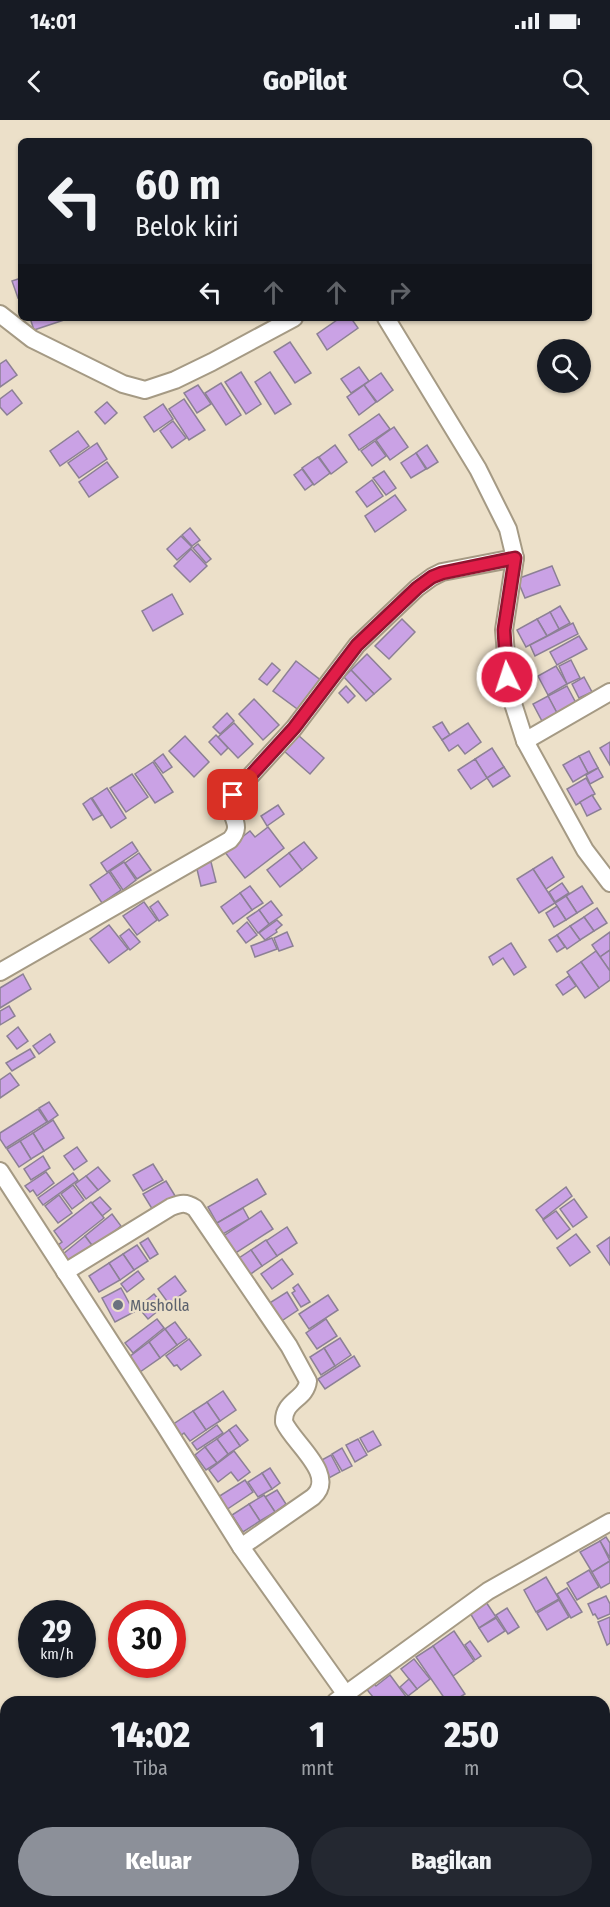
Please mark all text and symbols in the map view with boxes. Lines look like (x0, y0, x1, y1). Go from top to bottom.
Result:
text: 14:01 (30, 8, 77, 35)
icon: back (18, 65, 51, 98)
text: GoPilot (263, 65, 347, 97)
icon: search (559, 65, 592, 98)
text: 60 m (135, 160, 221, 210)
icon: left (36, 162, 114, 240)
text: Belok kiri (135, 211, 239, 243)
icon: left (194, 276, 227, 309)
icon: ahead (257, 276, 290, 309)
icon: ahead (320, 276, 353, 309)
icon: right (383, 276, 416, 309)
map controls (537, 339, 591, 393)
button: search (537, 339, 591, 393)
position arrow (475, 645, 539, 709)
pin (207, 769, 258, 820)
icon: arrive (216, 778, 249, 811)
place label: Musholla (130, 1296, 190, 1315)
marker: Musholla (111, 1298, 125, 1312)
speed limit sign: 30 (108, 1600, 186, 1678)
text: 29 (42, 1614, 72, 1650)
text: km/h (40, 1645, 74, 1663)
text: 14:02 (111, 1713, 190, 1757)
text: 1 (309, 1713, 325, 1757)
text: 250 (444, 1713, 499, 1757)
text: Tiba (133, 1756, 168, 1780)
text: mnt (301, 1756, 333, 1780)
text: m (464, 1756, 479, 1780)
button: Keluar (18, 1827, 299, 1896)
button: Bagikan (311, 1827, 592, 1896)

